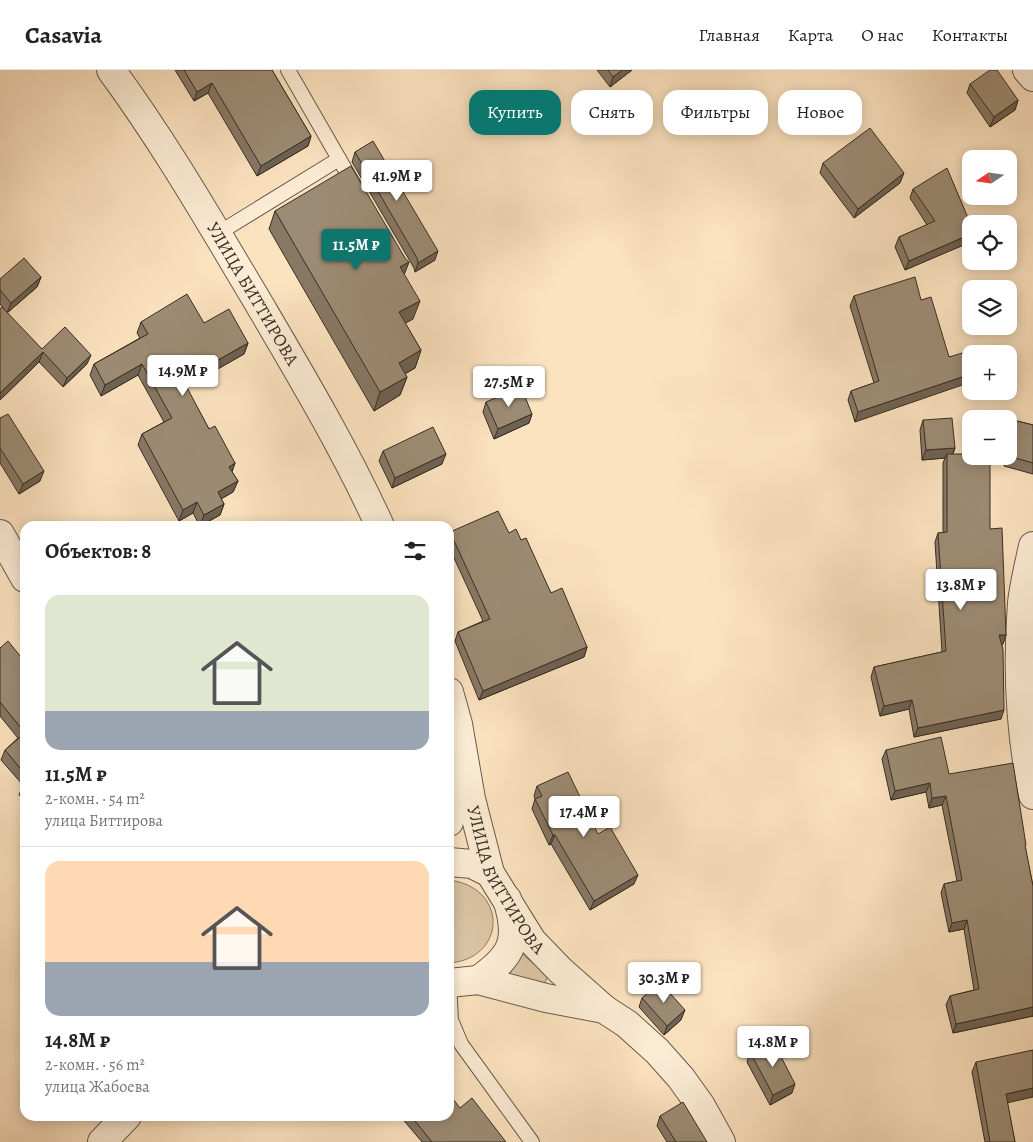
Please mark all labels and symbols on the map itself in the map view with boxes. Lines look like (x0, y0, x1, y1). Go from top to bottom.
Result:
north arrow (962, 150, 1018, 205)
pin: 41.9M ₽ (351, 160, 443, 202)
street label: УЛИЦА БИТТИРОВА (201, 218, 305, 370)
pin: 11.5M ₽ (310, 228, 402, 271)
pin: 14.9M ₽ (137, 354, 229, 397)
pin: 27.5M ₽ (463, 366, 555, 408)
pin: 13.8M ₽ (915, 568, 1007, 611)
pin: 17.4M ₽ (538, 796, 630, 838)
street label: УЛИЦА БИТТИРОВА (461, 803, 551, 960)
pin: 30.3M ₽ (618, 962, 710, 1004)
pin: 14.8M ₽ (727, 1026, 819, 1068)

